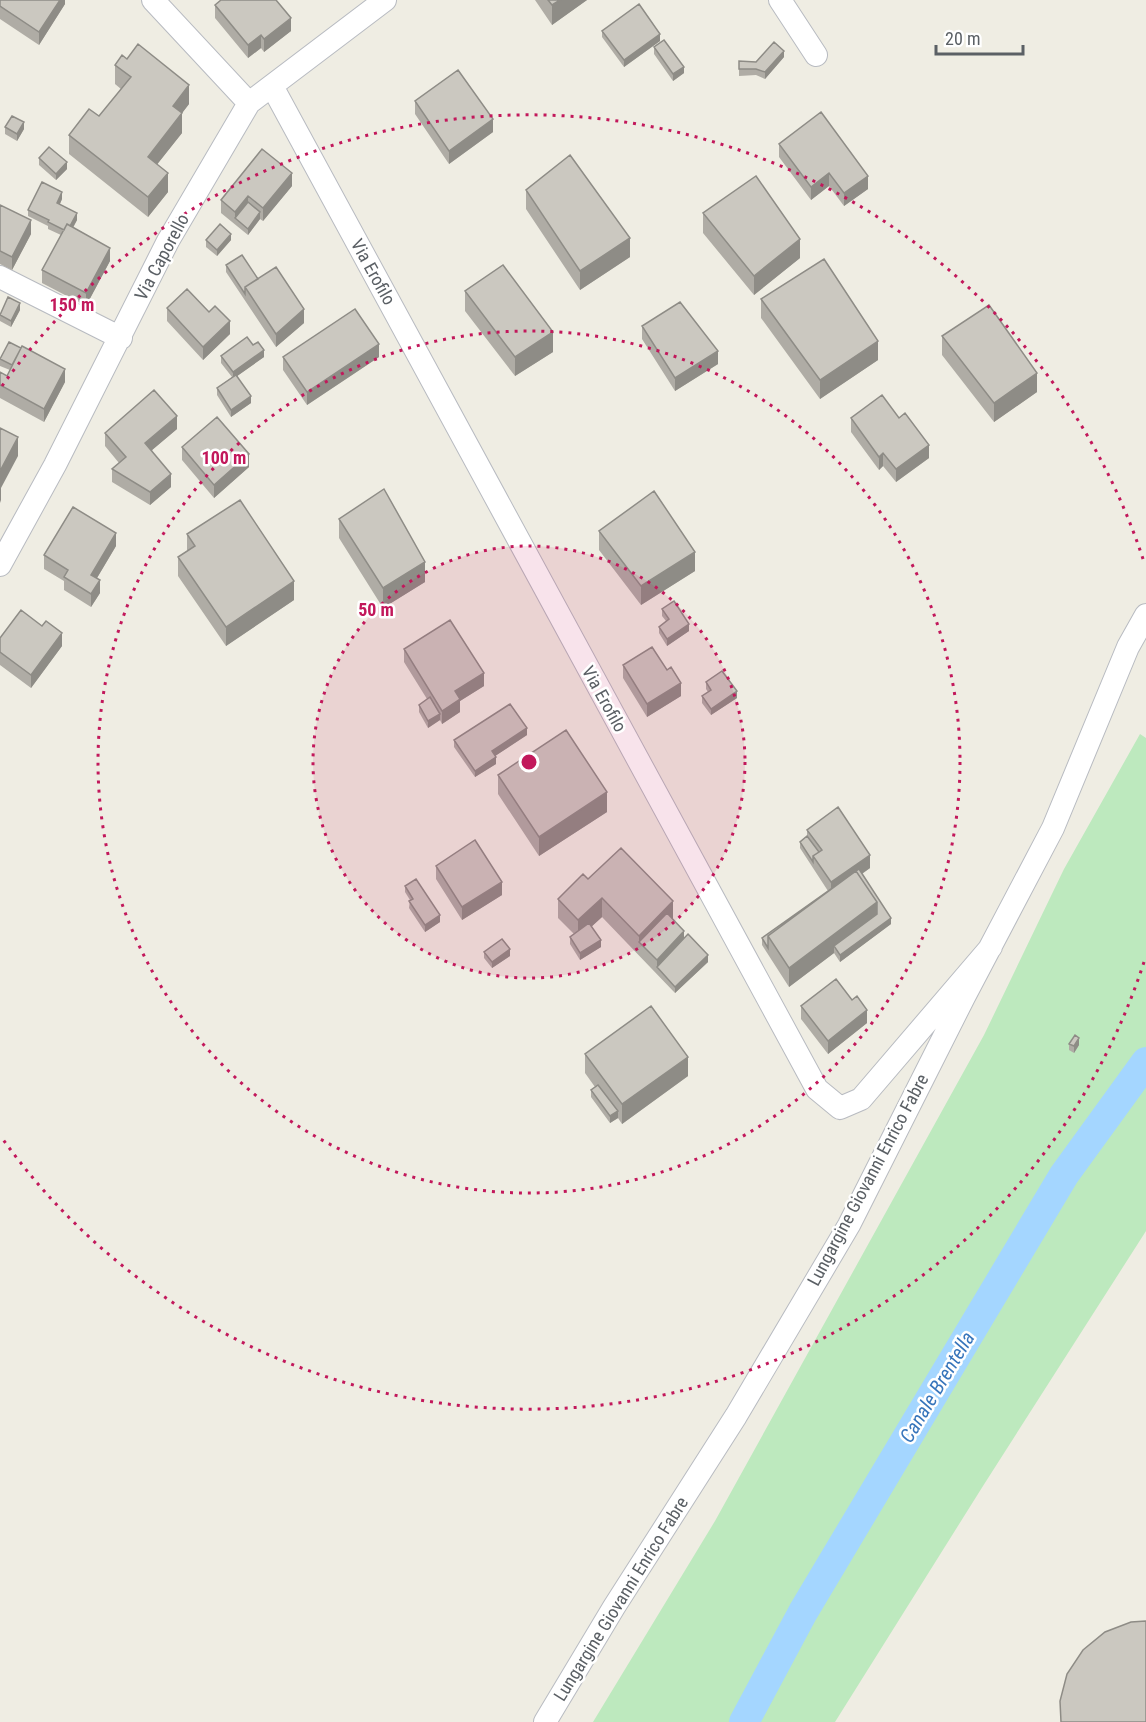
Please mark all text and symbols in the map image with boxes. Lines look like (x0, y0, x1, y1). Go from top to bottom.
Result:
scale bar (936, 18, 1023, 56)
text: 20 m (945, 28, 980, 49)
street label: Via Caporello (130, 210, 193, 304)
street label: Via Erofilo (347, 235, 400, 308)
text: 150 m (50, 294, 94, 315)
text: 100 m (202, 447, 246, 468)
text: 50 m (358, 599, 394, 620)
street label: Via Erofilo (578, 662, 631, 735)
centre of rings (519, 752, 539, 772)
street label: Lungargine Giovanni Enrico Fabre (803, 1070, 932, 1289)
water label: Canale Brentella (895, 1327, 979, 1447)
street label: Lungargine Giovanni Enrico Fabre (549, 1493, 692, 1705)

